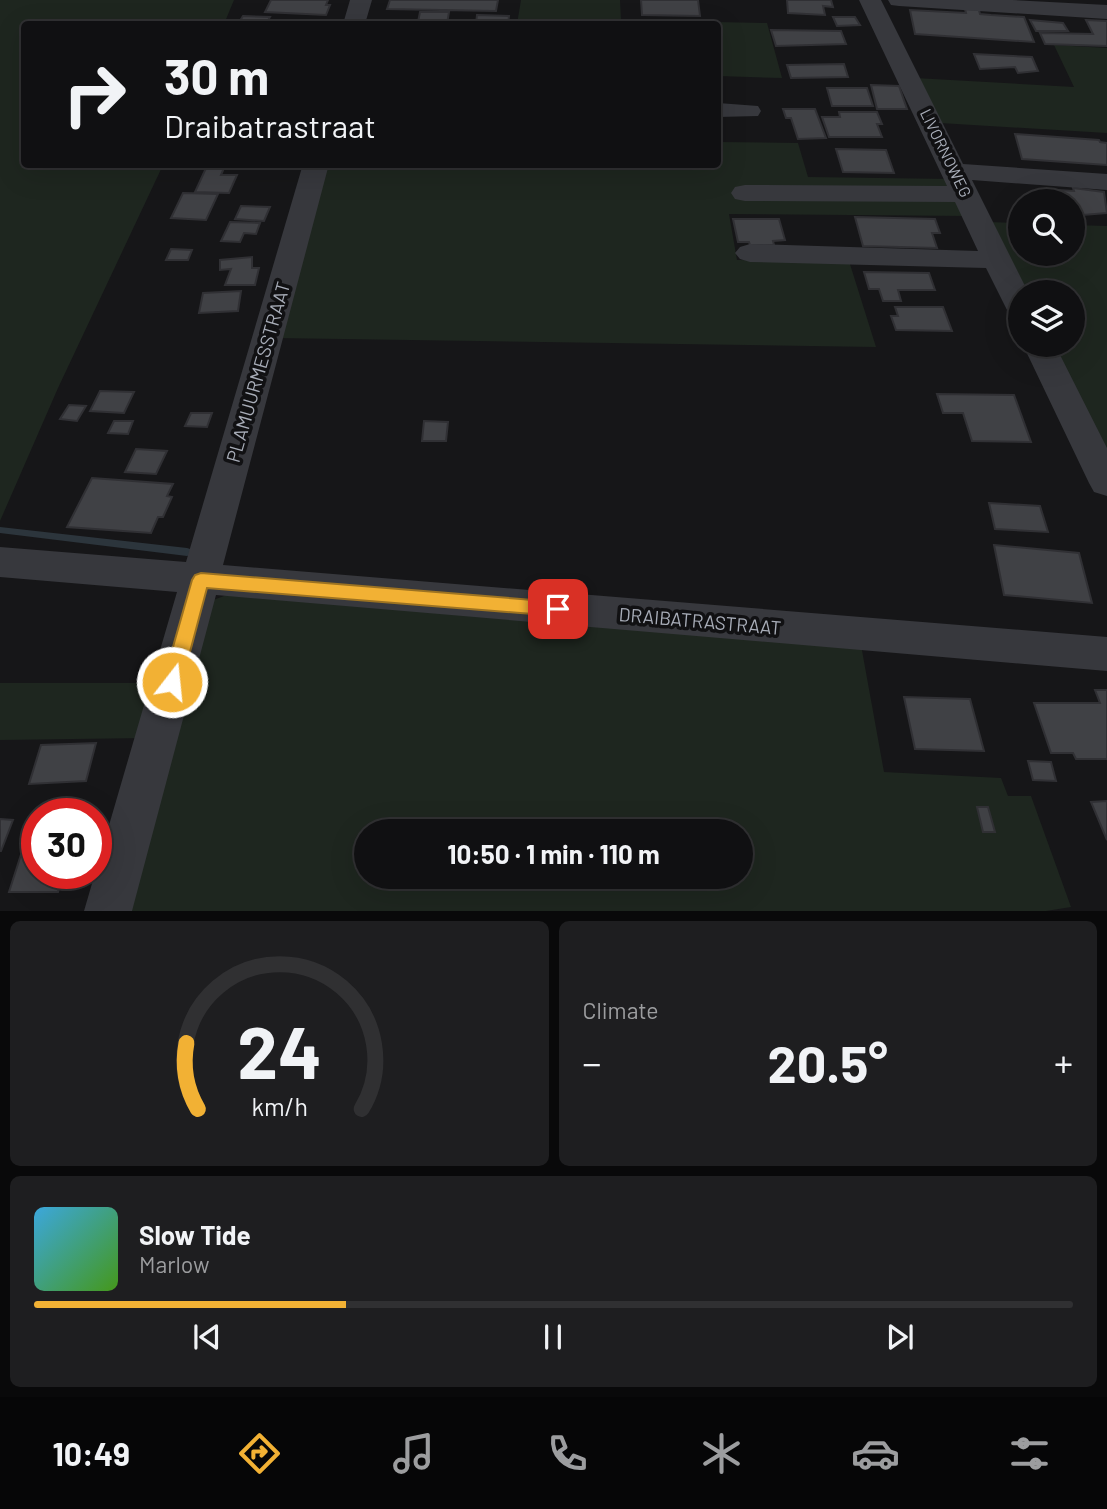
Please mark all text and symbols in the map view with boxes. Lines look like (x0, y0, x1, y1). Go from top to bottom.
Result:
text: 30 m (164, 46, 269, 105)
icon: right (49, 49, 140, 140)
street label: LIVORNOWEG (917, 105, 976, 200)
text: Draibatrastraat (164, 106, 376, 144)
map controls (1008, 189, 1085, 357)
button: search (1008, 189, 1085, 266)
street label: PLAMUURMESSTRAAT (221, 279, 294, 465)
button: layers (1008, 280, 1085, 357)
pin (528, 579, 588, 639)
icon: arrive (539, 590, 577, 628)
street label: DRAIBATRASTRAAT (618, 602, 782, 639)
position arrow (135, 645, 209, 719)
speed limit sign: 30 (21, 798, 112, 889)
text: 10:50 · 1 min · 110 m (447, 838, 660, 869)
text: Climate (583, 996, 659, 1024)
text: 24 (237, 1007, 322, 1095)
text: 20.5° (768, 1031, 888, 1093)
text: − (583, 1039, 602, 1085)
text: + (1054, 1039, 1073, 1085)
text: km/h (251, 1091, 308, 1121)
text: Slow Tide (139, 1219, 251, 1250)
text: Marlow (139, 1250, 210, 1278)
icon: previous (188, 1318, 226, 1356)
icon: pause (534, 1318, 572, 1356)
icon: next (881, 1318, 919, 1356)
icon: directions (235, 1429, 284, 1478)
icon: music (389, 1429, 438, 1478)
icon: phone (543, 1429, 592, 1478)
icon: climate (697, 1429, 746, 1478)
icon: car (851, 1429, 900, 1478)
icon: filters (1005, 1429, 1054, 1478)
text: 10:49 (53, 1434, 130, 1472)

